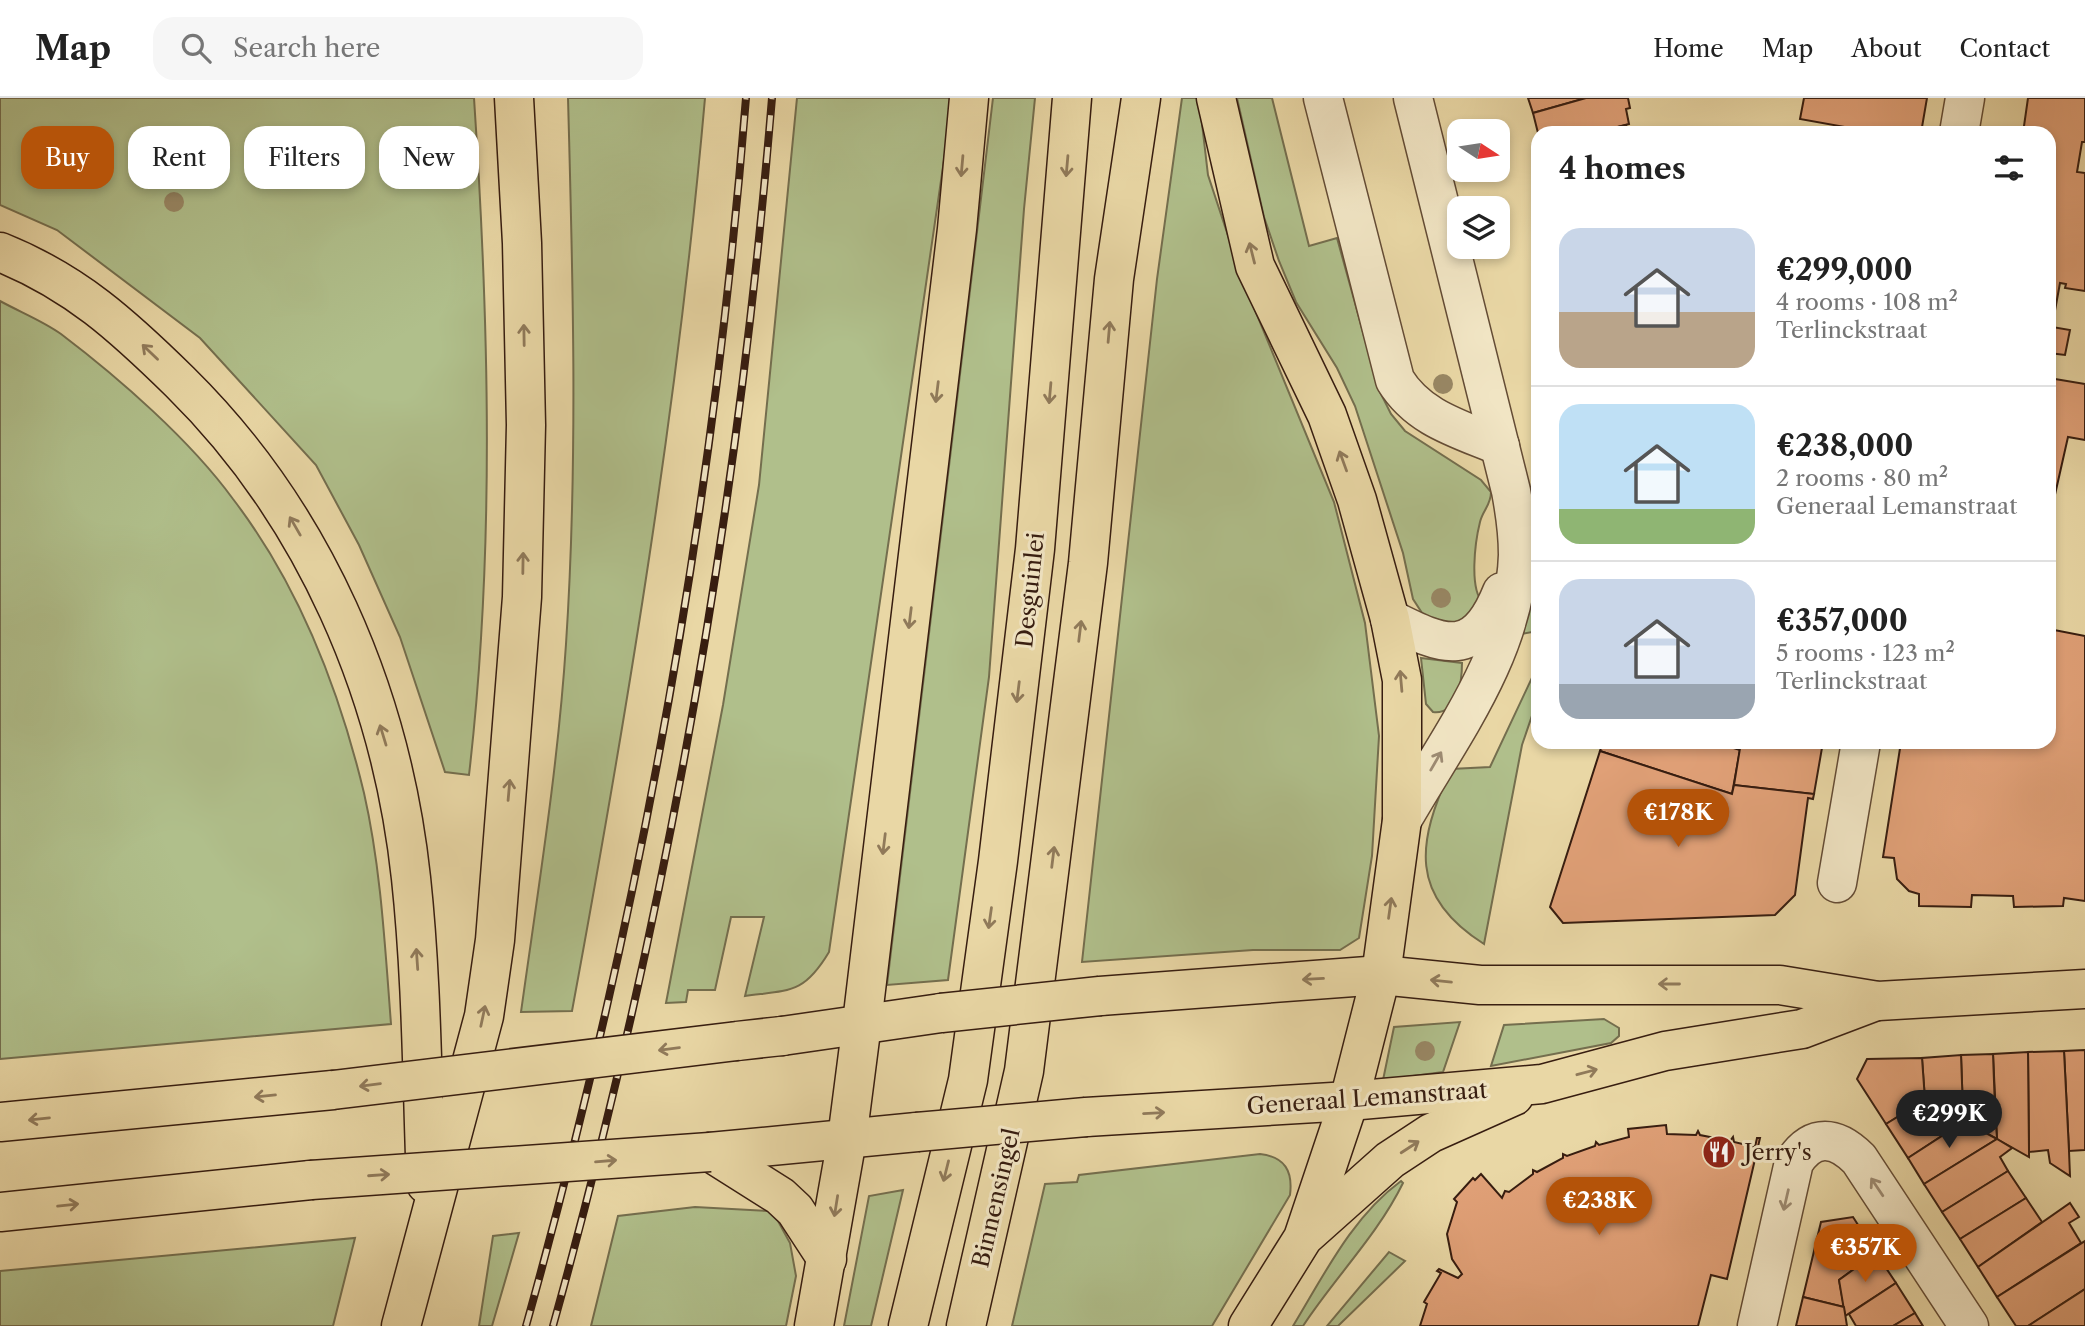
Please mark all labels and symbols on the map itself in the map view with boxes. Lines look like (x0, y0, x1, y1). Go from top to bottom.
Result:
north arrow (1447, 119, 1510, 182)
one-way arrow (955, 154, 968, 177)
one-way arrow (1060, 154, 1073, 177)
one-way arrow (1245, 242, 1258, 265)
one-way arrow (1103, 321, 1116, 344)
one-way arrow (517, 324, 531, 347)
one-way arrow (142, 344, 159, 361)
one-way arrow (931, 380, 944, 403)
one-way arrow (1043, 381, 1056, 404)
one-way arrow (1336, 451, 1349, 473)
one-way arrow (288, 517, 302, 537)
street label: Desguinlei (1010, 531, 1050, 649)
one-way arrow (516, 551, 529, 574)
one-way arrow (904, 606, 917, 629)
one-way arrow (1073, 621, 1086, 643)
one-way arrow (1394, 670, 1407, 693)
one-way arrow (1011, 680, 1024, 703)
one-way arrow (376, 724, 389, 746)
one-way arrow (1430, 751, 1443, 772)
one-way arrow (503, 779, 516, 801)
pin: €178K (1629, 790, 1727, 849)
one-way arrow (877, 832, 890, 855)
one-way arrow (1046, 846, 1059, 869)
one-way arrow (1384, 897, 1397, 919)
one-way arrow (984, 906, 997, 929)
one-way arrow (410, 948, 423, 971)
one-way arrow (1302, 973, 1325, 986)
one-way arrow (1431, 974, 1453, 987)
one-way arrow (1657, 977, 1680, 991)
one-way arrow (477, 1005, 491, 1028)
one-way arrow (658, 1043, 681, 1056)
one-way arrow (1575, 1065, 1597, 1078)
street label: Generaal Lemanstraat (1246, 1076, 1488, 1120)
one-way arrow (359, 1079, 382, 1092)
one-way arrow (254, 1090, 277, 1103)
pin: €299K (1900, 1090, 1998, 1150)
one-way arrow (1142, 1106, 1165, 1119)
one-way arrow (28, 1112, 51, 1125)
street label: Binnensingel (966, 1125, 1026, 1270)
restaurant icon: Jerry's (1700, 1133, 1738, 1171)
place label: Jerry's (1741, 1138, 1812, 1166)
one-way arrow (1400, 1139, 1420, 1153)
one-way arrow (594, 1154, 617, 1167)
one-way arrow (939, 1159, 952, 1182)
one-way arrow (367, 1169, 390, 1182)
pin: €238K (1550, 1178, 1648, 1237)
one-way arrow (1870, 1178, 1884, 1198)
one-way arrow (1779, 1188, 1792, 1211)
one-way arrow (829, 1194, 842, 1217)
one-way arrow (56, 1198, 79, 1211)
pin: €357K (1816, 1224, 1914, 1284)

